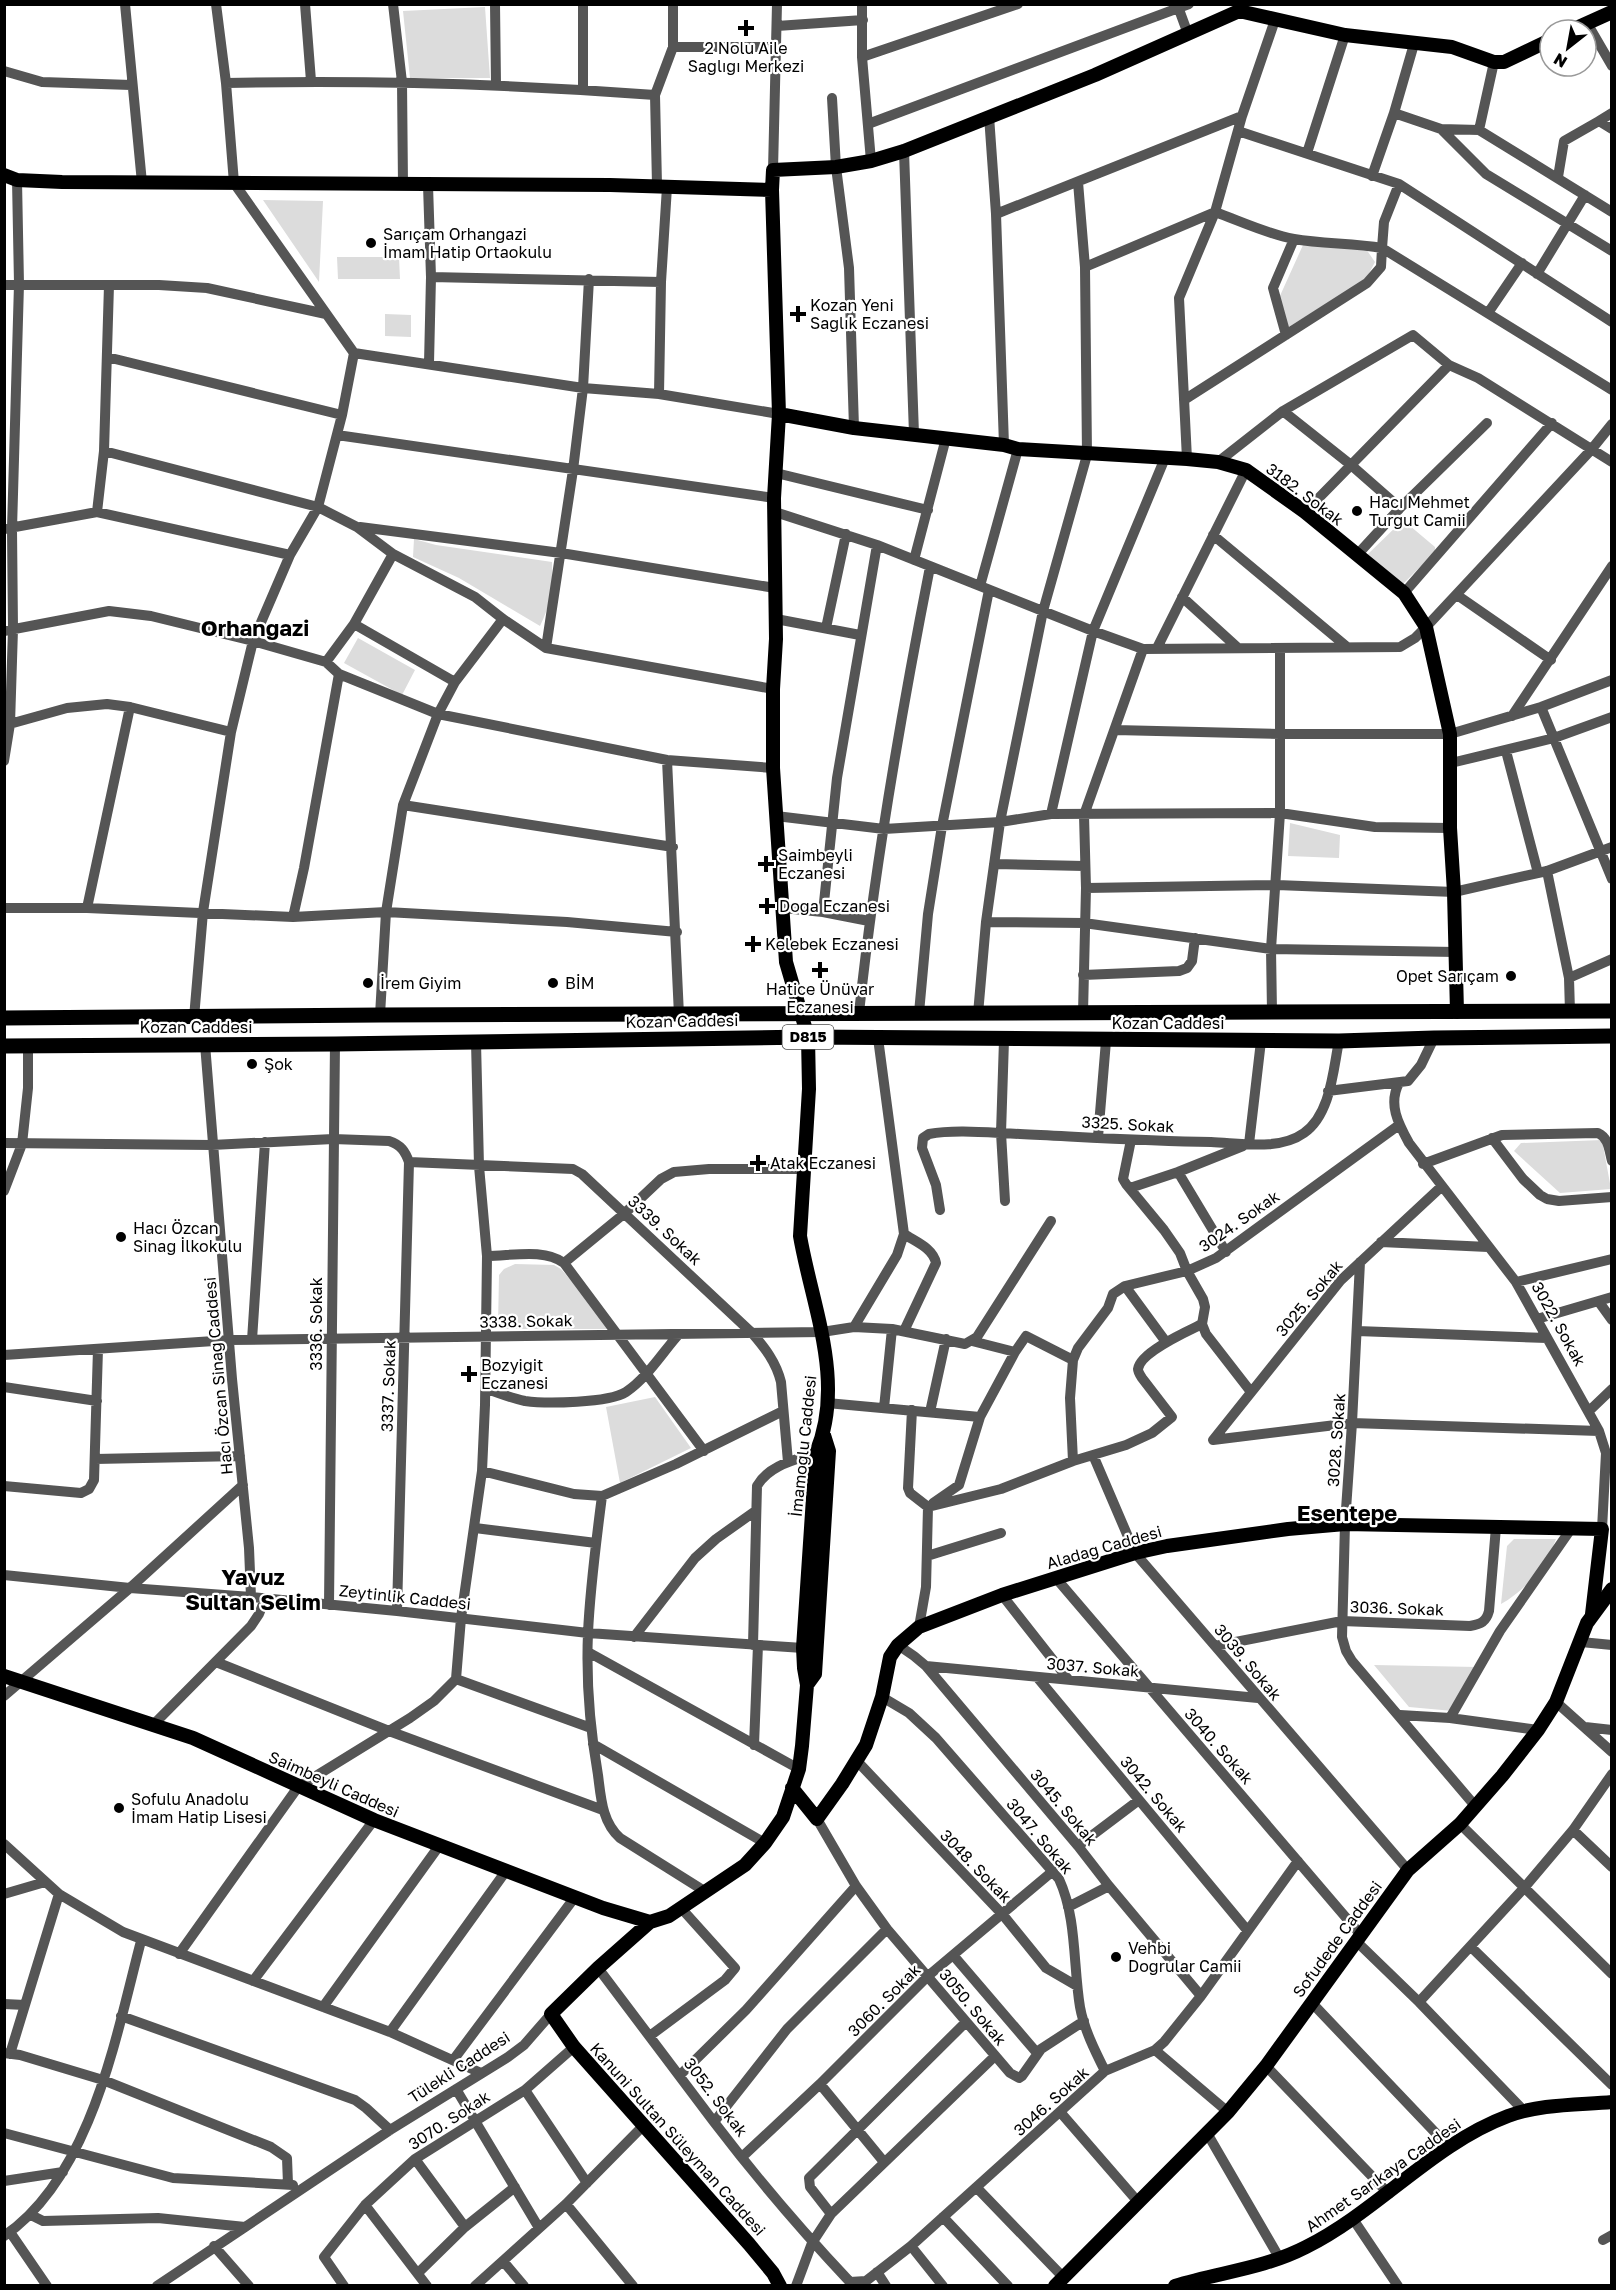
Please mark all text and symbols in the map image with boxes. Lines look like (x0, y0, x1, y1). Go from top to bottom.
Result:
north arrow (1538, 18, 1598, 78)
marker: 2 Nolu Aile Saglıgı Merkezi (737, 19, 755, 37)
place label: 2 Nolu Aile Saglıgı Merkezi (688, 38, 804, 76)
text: N (1550, 49, 1571, 73)
place label: Sarıçam Orhangazi İmam Hatip Ortaokulu (383, 224, 552, 262)
marker: Sarıçam Orhangazi İmam Hatip Ortaokulu (364, 236, 378, 250)
place label: Kozan Yeni Sağlık Eczanesi (810, 295, 929, 333)
marker: Kozan Yeni Sağlık Eczanesi (791, 307, 805, 321)
street label: 3182. Sokak (1262, 458, 1348, 530)
place label: Hacı Mehmet Turgut Camii (1369, 492, 1470, 530)
marker: Hacı Mehmet Turgut Camii (1350, 504, 1364, 518)
district label: Orhangazi (201, 614, 309, 641)
place label: Saimbeyli Eczanesi (778, 845, 853, 883)
marker: Saimbeyli Eczanesi (759, 857, 773, 871)
place label: Doğa Eczanesi (779, 896, 890, 916)
marker: Doğa Eczanesi (760, 899, 774, 913)
place label: Kelebek Eczanesi (765, 934, 899, 954)
marker: Kelebek Eczanesi (746, 937, 760, 951)
marker: Hatice Ünüvar Eczanesi (813, 963, 827, 977)
place label: Opet Sarıçam (1396, 966, 1499, 986)
marker: Opet Sarıçam (1504, 969, 1518, 983)
place label: İrem Giyim (380, 973, 462, 993)
place label: BİM (565, 973, 595, 993)
marker: İrem Giyim (361, 976, 375, 990)
marker: BİM (546, 976, 560, 990)
place label: Hatice Ünüvar Eczanesi (766, 979, 874, 1017)
street label: Kozan Caddesi (625, 1010, 739, 1032)
street label: Kozan Caddesi (1111, 1013, 1225, 1033)
street label: Kozan Caddesi (139, 1017, 253, 1037)
road number: D815 (782, 1025, 834, 1049)
place label: Şok (264, 1054, 293, 1074)
marker: Şok (245, 1057, 259, 1071)
street label: 3325. Sokak (1081, 1112, 1175, 1136)
place label: Atak Eczanesi (770, 1153, 876, 1173)
marker: Atak Eczanesi (751, 1156, 765, 1170)
street label: 3024. Sokak (1195, 1186, 1283, 1256)
street label: 3339. Sokak (624, 1191, 706, 1269)
place label: Hacı Özcan Sinağ İlkokulu (133, 1218, 242, 1256)
marker: Hacı Özcan Sinağ İlkokulu (114, 1230, 128, 1244)
street label: 3025. Sokak (1271, 1256, 1347, 1340)
street label: Hacı Özcan Sinağ Caddesi (199, 1276, 237, 1476)
street label: 3336. Sokak (306, 1277, 326, 1371)
street label: 3022. Sokak (1528, 1278, 1590, 1370)
street label: 3338. Sokak (479, 1310, 573, 1332)
street label: 3337. Sokak (376, 1340, 400, 1432)
place label: Bozyiğit Eczanesi (481, 1355, 548, 1393)
marker: Bozyiğit Eczanesi (462, 1367, 476, 1381)
street label: İmamoğlu Caddesi (786, 1374, 820, 1518)
street label: 3028. Sokak (1323, 1392, 1349, 1488)
district label: Esentepe (1297, 1499, 1397, 1526)
street label: Aladağ Caddesi (1044, 1521, 1164, 1573)
district label: Yavuz Sultan Selim (185, 1563, 321, 1615)
street label: Zeytinlik Caddesi (338, 1580, 472, 1614)
street label: 3036. Sokak (1350, 1596, 1444, 1620)
street label: 3039. Sokak (1210, 1620, 1286, 1704)
street label: 3037. Sokak (1046, 1653, 1140, 1681)
street label: 3040. Sokak (1180, 1704, 1258, 1788)
street label: Saimbeyli Caddesi (266, 1746, 402, 1822)
street label: 3042. Sokak (1116, 1752, 1192, 1836)
street label: 3045. Sokak (1026, 1765, 1102, 1849)
place label: Sofulu Anadolu İmam Hatip Lisesi (131, 1789, 267, 1827)
street label: 3047. Sokak (1002, 1794, 1078, 1878)
marker: Sofulu Anadolu İmam Hatip Lisesi (112, 1801, 126, 1815)
street label: 3048. Sokak (936, 1825, 1016, 1907)
street label: Sofudede Caddesi (1288, 1877, 1386, 2001)
place label: Vehbi Doğrular Camii (1128, 1938, 1242, 1976)
marker: Vehbi Doğrular Camii (1109, 1950, 1123, 1964)
street label: 3060. Sokak (844, 1960, 924, 2040)
street label: 3050. Sokak (935, 1965, 1011, 2049)
street label: Tülekli Caddesi (405, 2027, 513, 2107)
street label: Kanuni Sultan Süleyman Caddesi (586, 2038, 770, 2240)
street label: 3052. Sokak (680, 2054, 752, 2140)
street label: 3046. Sokak (1009, 2062, 1093, 2140)
street label: 3070. Sokak (404, 2086, 494, 2154)
street label: Ahmet Sarıkaya Caddesi (1301, 2114, 1465, 2236)

